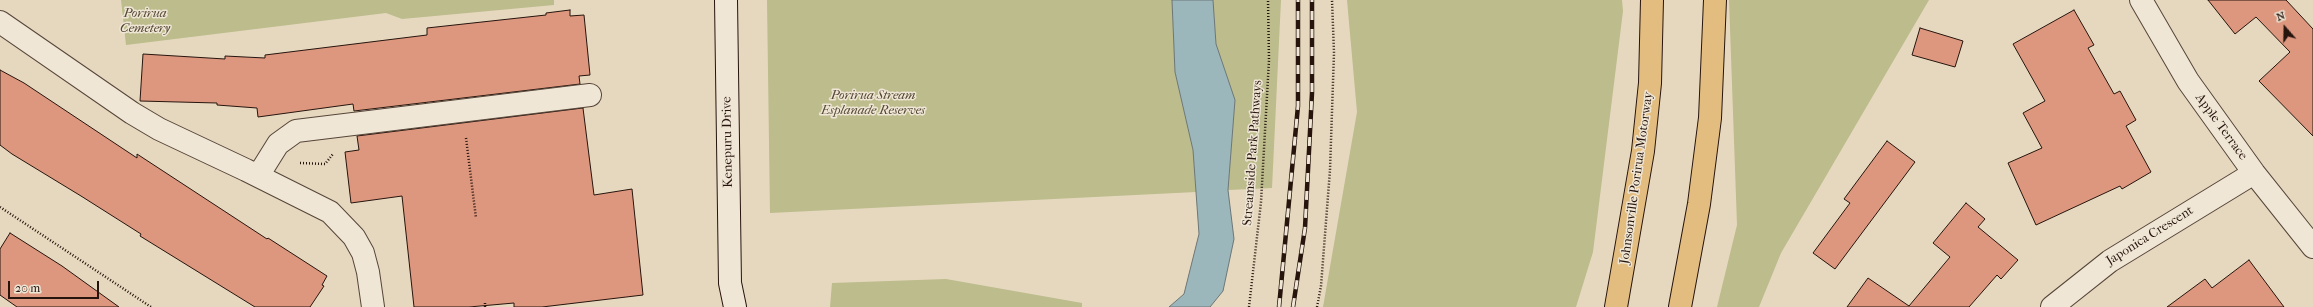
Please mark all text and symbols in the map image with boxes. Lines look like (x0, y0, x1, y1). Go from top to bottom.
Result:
park label: Porirua Cemetery (120, 6, 170, 37)
north arrow (2265, 8, 2305, 48)
text: N (2275, 9, 2287, 24)
street label: Streamside Park Pathways (1240, 80, 1266, 226)
park label: Porirua Stream Esplanade Reserves (821, 88, 925, 119)
street label: Johnsonville Porirua Motorway (1617, 91, 1657, 265)
street label: Apple Terrace (2192, 91, 2250, 163)
street label: Kenepuru Drive (719, 96, 737, 188)
street label: Japonica Crescent (2104, 203, 2196, 269)
scale bar (10, 273, 101, 299)
text: 20 m (15, 281, 40, 295)

